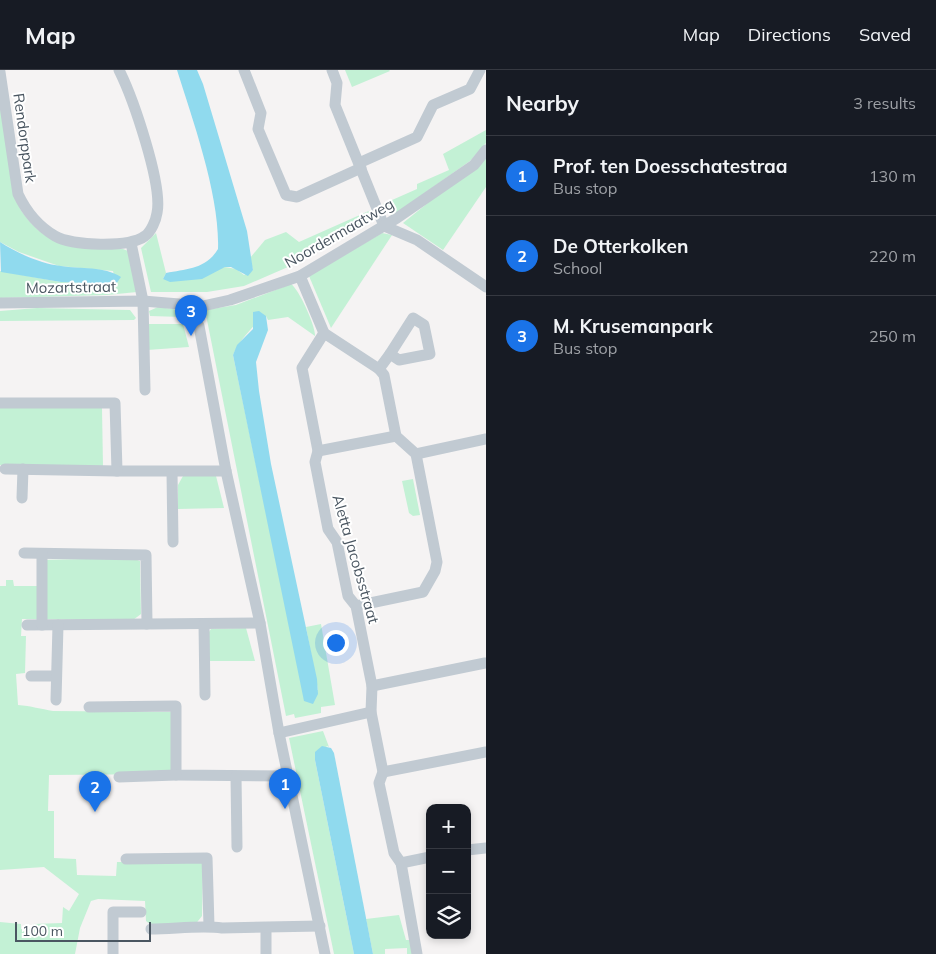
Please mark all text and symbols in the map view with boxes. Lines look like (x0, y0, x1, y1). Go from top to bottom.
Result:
text: Map (25, 20, 76, 50)
text: Map (683, 23, 720, 46)
text: Directions (748, 23, 831, 46)
text: Saved (859, 23, 911, 46)
text: Nearby (506, 90, 579, 116)
street label: Rendorppark (9, 92, 41, 184)
text: 3 results (853, 93, 916, 113)
text: Prof. ten Doesschatestraa (553, 154, 788, 178)
text: 1 (517, 166, 527, 186)
text: 130 m (869, 166, 916, 186)
text: Bus stop (553, 178, 617, 198)
street label: Noordermaatweg (281, 194, 397, 272)
text: De Otterkolken (553, 234, 688, 258)
text: 2 (517, 246, 527, 266)
text: 220 m (869, 246, 916, 266)
text: School (553, 258, 602, 278)
street label: Mozartstraat (26, 277, 116, 297)
pin: 3 (175, 295, 207, 336)
text: M. Krusemanpark (553, 314, 713, 338)
text: 3 (517, 326, 527, 346)
text: 250 m (869, 326, 916, 346)
text: Bus stop (553, 338, 617, 358)
street label: Aletta Jacobsstraat (328, 492, 384, 626)
your location (323, 630, 349, 656)
pin: 1 (269, 768, 301, 809)
pin: 2 (79, 771, 111, 812)
map controls (426, 804, 471, 939)
button: + (426, 804, 471, 849)
button: − (426, 849, 471, 894)
button: layers (426, 894, 471, 939)
scale bar (15, 919, 151, 942)
text: 100 m (22, 922, 63, 940)

